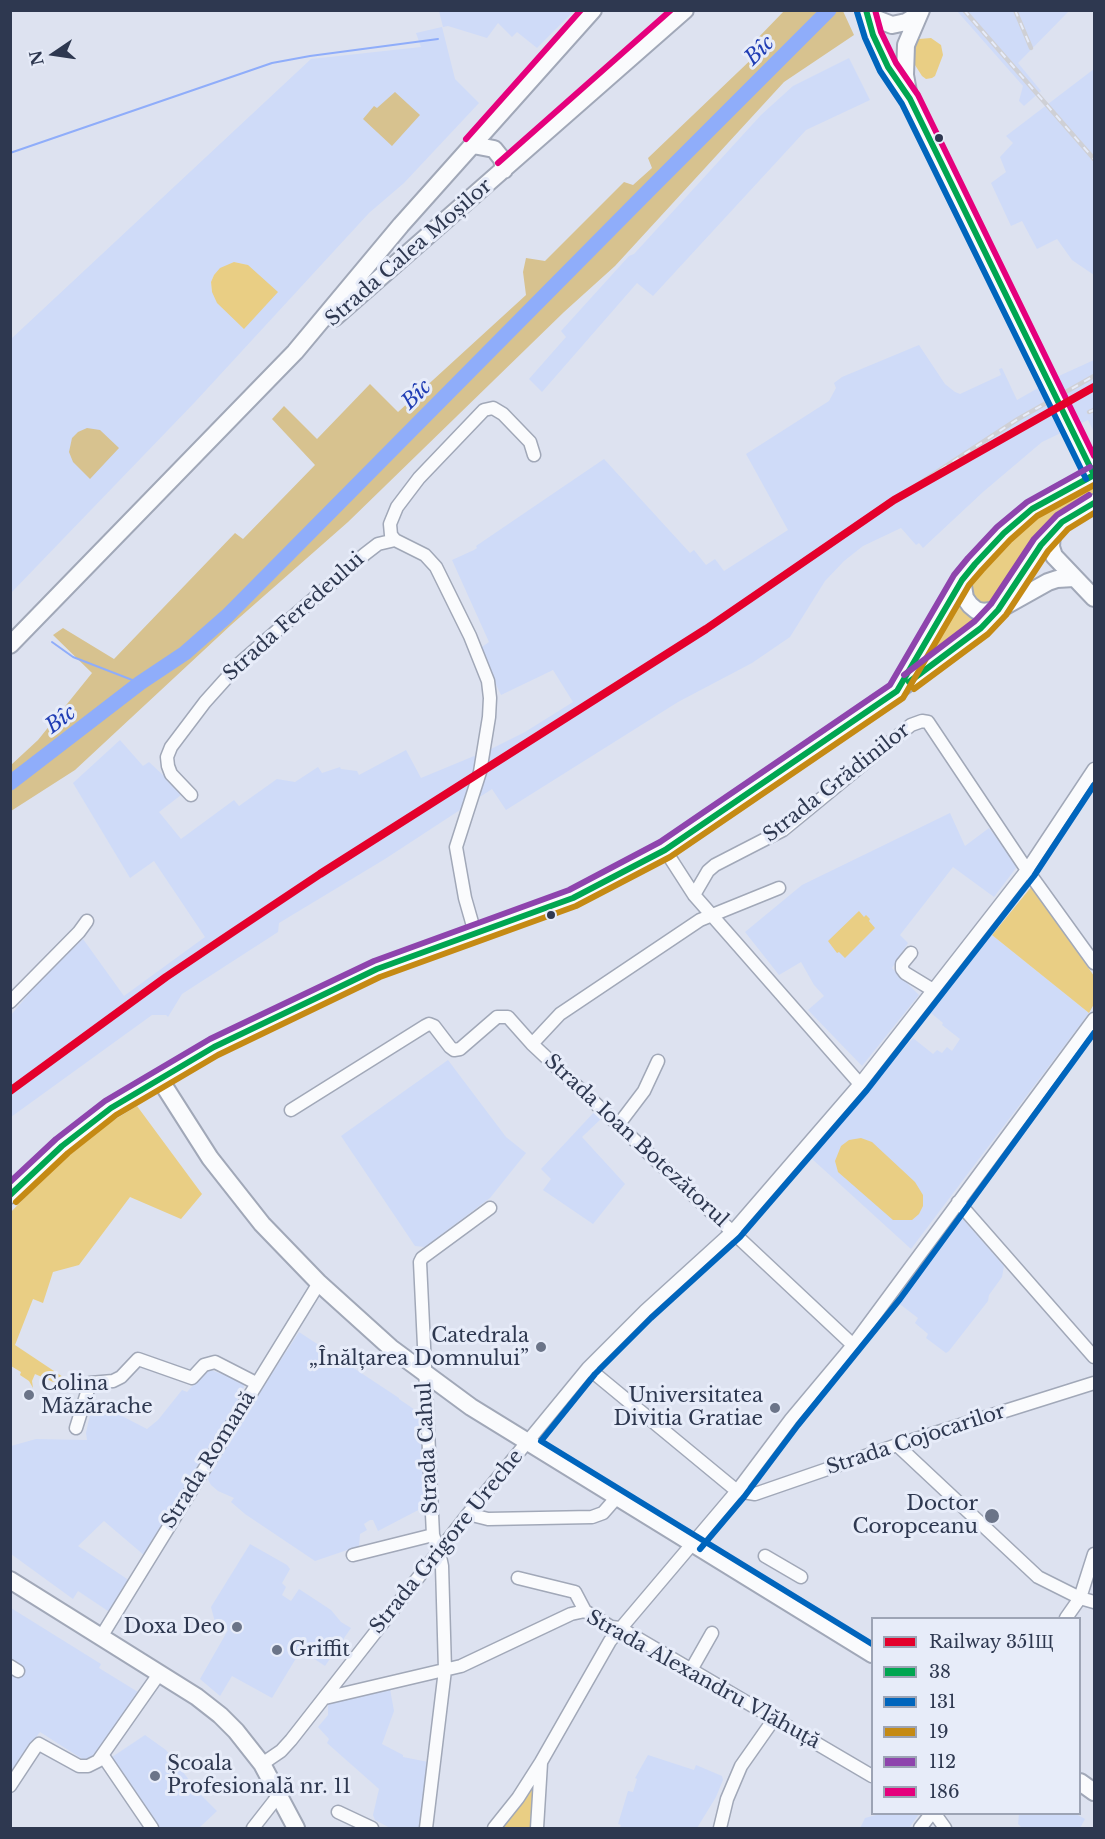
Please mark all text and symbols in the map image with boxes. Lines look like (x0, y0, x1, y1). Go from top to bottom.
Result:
north arrow (24, 24, 84, 84)
water label: Bîc (740, 31, 780, 71)
text: N (25, 48, 48, 68)
unlabelled marker (933, 132, 945, 144)
street label: Strada Calea Moșilor (321, 174, 497, 332)
water label: Bîc (397, 375, 437, 415)
street label: Strada Feredeului (219, 547, 369, 687)
water label: Bîc (41, 700, 81, 740)
street label: Strada Grădinilor (759, 718, 915, 848)
unlabelled marker (545, 909, 557, 921)
street label: Strada Ioan Botezătorul (539, 1050, 733, 1232)
place label: Catedrala „Înălțarea Domnului” (309, 1324, 529, 1371)
marker: Catedrala „Înălțarea Domnului” (534, 1340, 548, 1354)
place label: Colina Măzărache (41, 1372, 153, 1419)
street label: Strada Cahul (413, 1381, 443, 1515)
place label: Universitatea Divitia Gratiae (613, 1384, 763, 1431)
street label: Strada Romană (157, 1387, 261, 1533)
marker: Colina Măzărache (22, 1388, 36, 1402)
street label: Strada Cojocarilor (823, 1400, 1009, 1480)
marker: Universitatea Divitia Gratiae (768, 1401, 782, 1415)
street label: Strada Grigore Ureche (365, 1445, 529, 1639)
place label: Doctor Coropceanu (852, 1492, 978, 1539)
marker: Doctor Coropceanu (983, 1507, 1001, 1525)
street label: Strada Alexandru Vlăhuță (582, 1606, 824, 1754)
place label: Doxa Deo (124, 1615, 225, 1639)
legend (871, 1617, 1081, 1815)
marker: Doxa Deo (230, 1620, 244, 1634)
text: Railway 351Щ (929, 1631, 1053, 1653)
place label: Griffit (289, 1638, 350, 1662)
marker: Griffit (270, 1643, 284, 1657)
text: 38 (929, 1661, 951, 1683)
text: 131 (929, 1691, 956, 1713)
text: 19 (929, 1721, 949, 1743)
text: 112 (929, 1751, 956, 1773)
place label: Școala Profesională nr. 11 (167, 1752, 351, 1799)
marker: Școala Profesională nr. 11 (148, 1769, 162, 1783)
text: 186 (929, 1781, 960, 1803)

